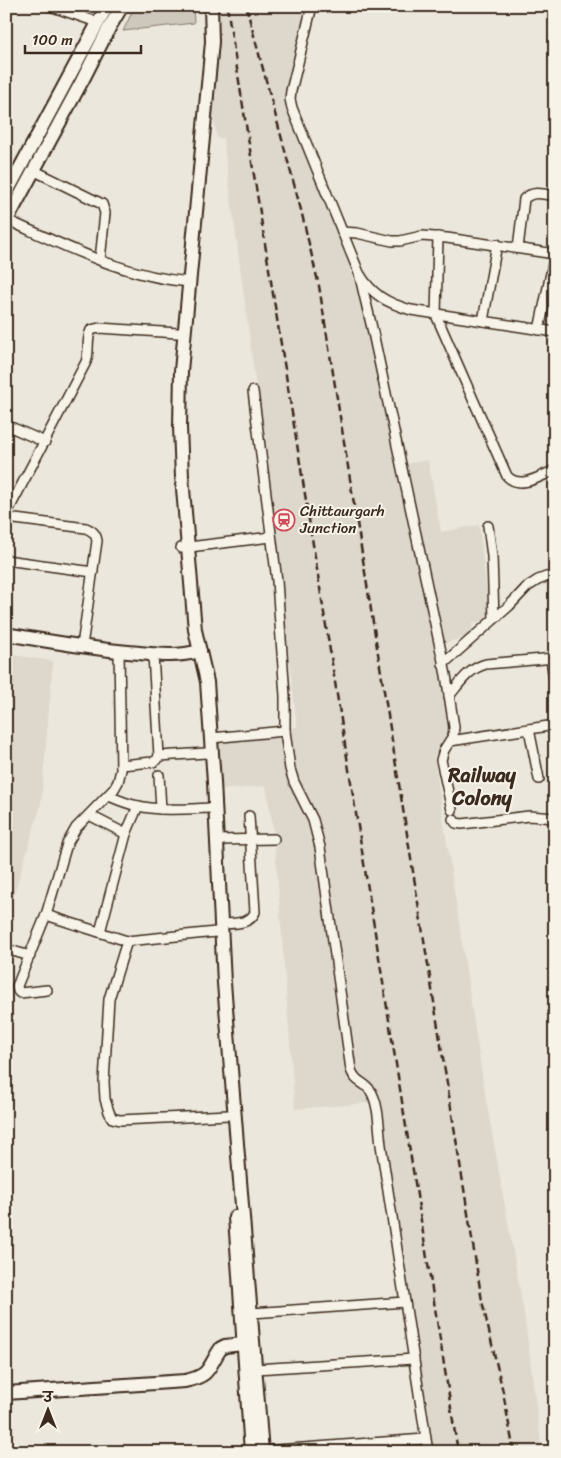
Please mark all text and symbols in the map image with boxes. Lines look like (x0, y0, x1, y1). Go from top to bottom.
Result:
scale bar (25, 22, 141, 54)
text: 100 m (32, 27, 73, 53)
place label: Chittaurgarh Junction (299, 498, 385, 541)
station icon: Chittaurgarh Junction (272, 508, 296, 532)
district label: Railway Colony (447, 758, 517, 816)
text: उ (41, 1385, 54, 1410)
north arrow (22, 1386, 72, 1436)

